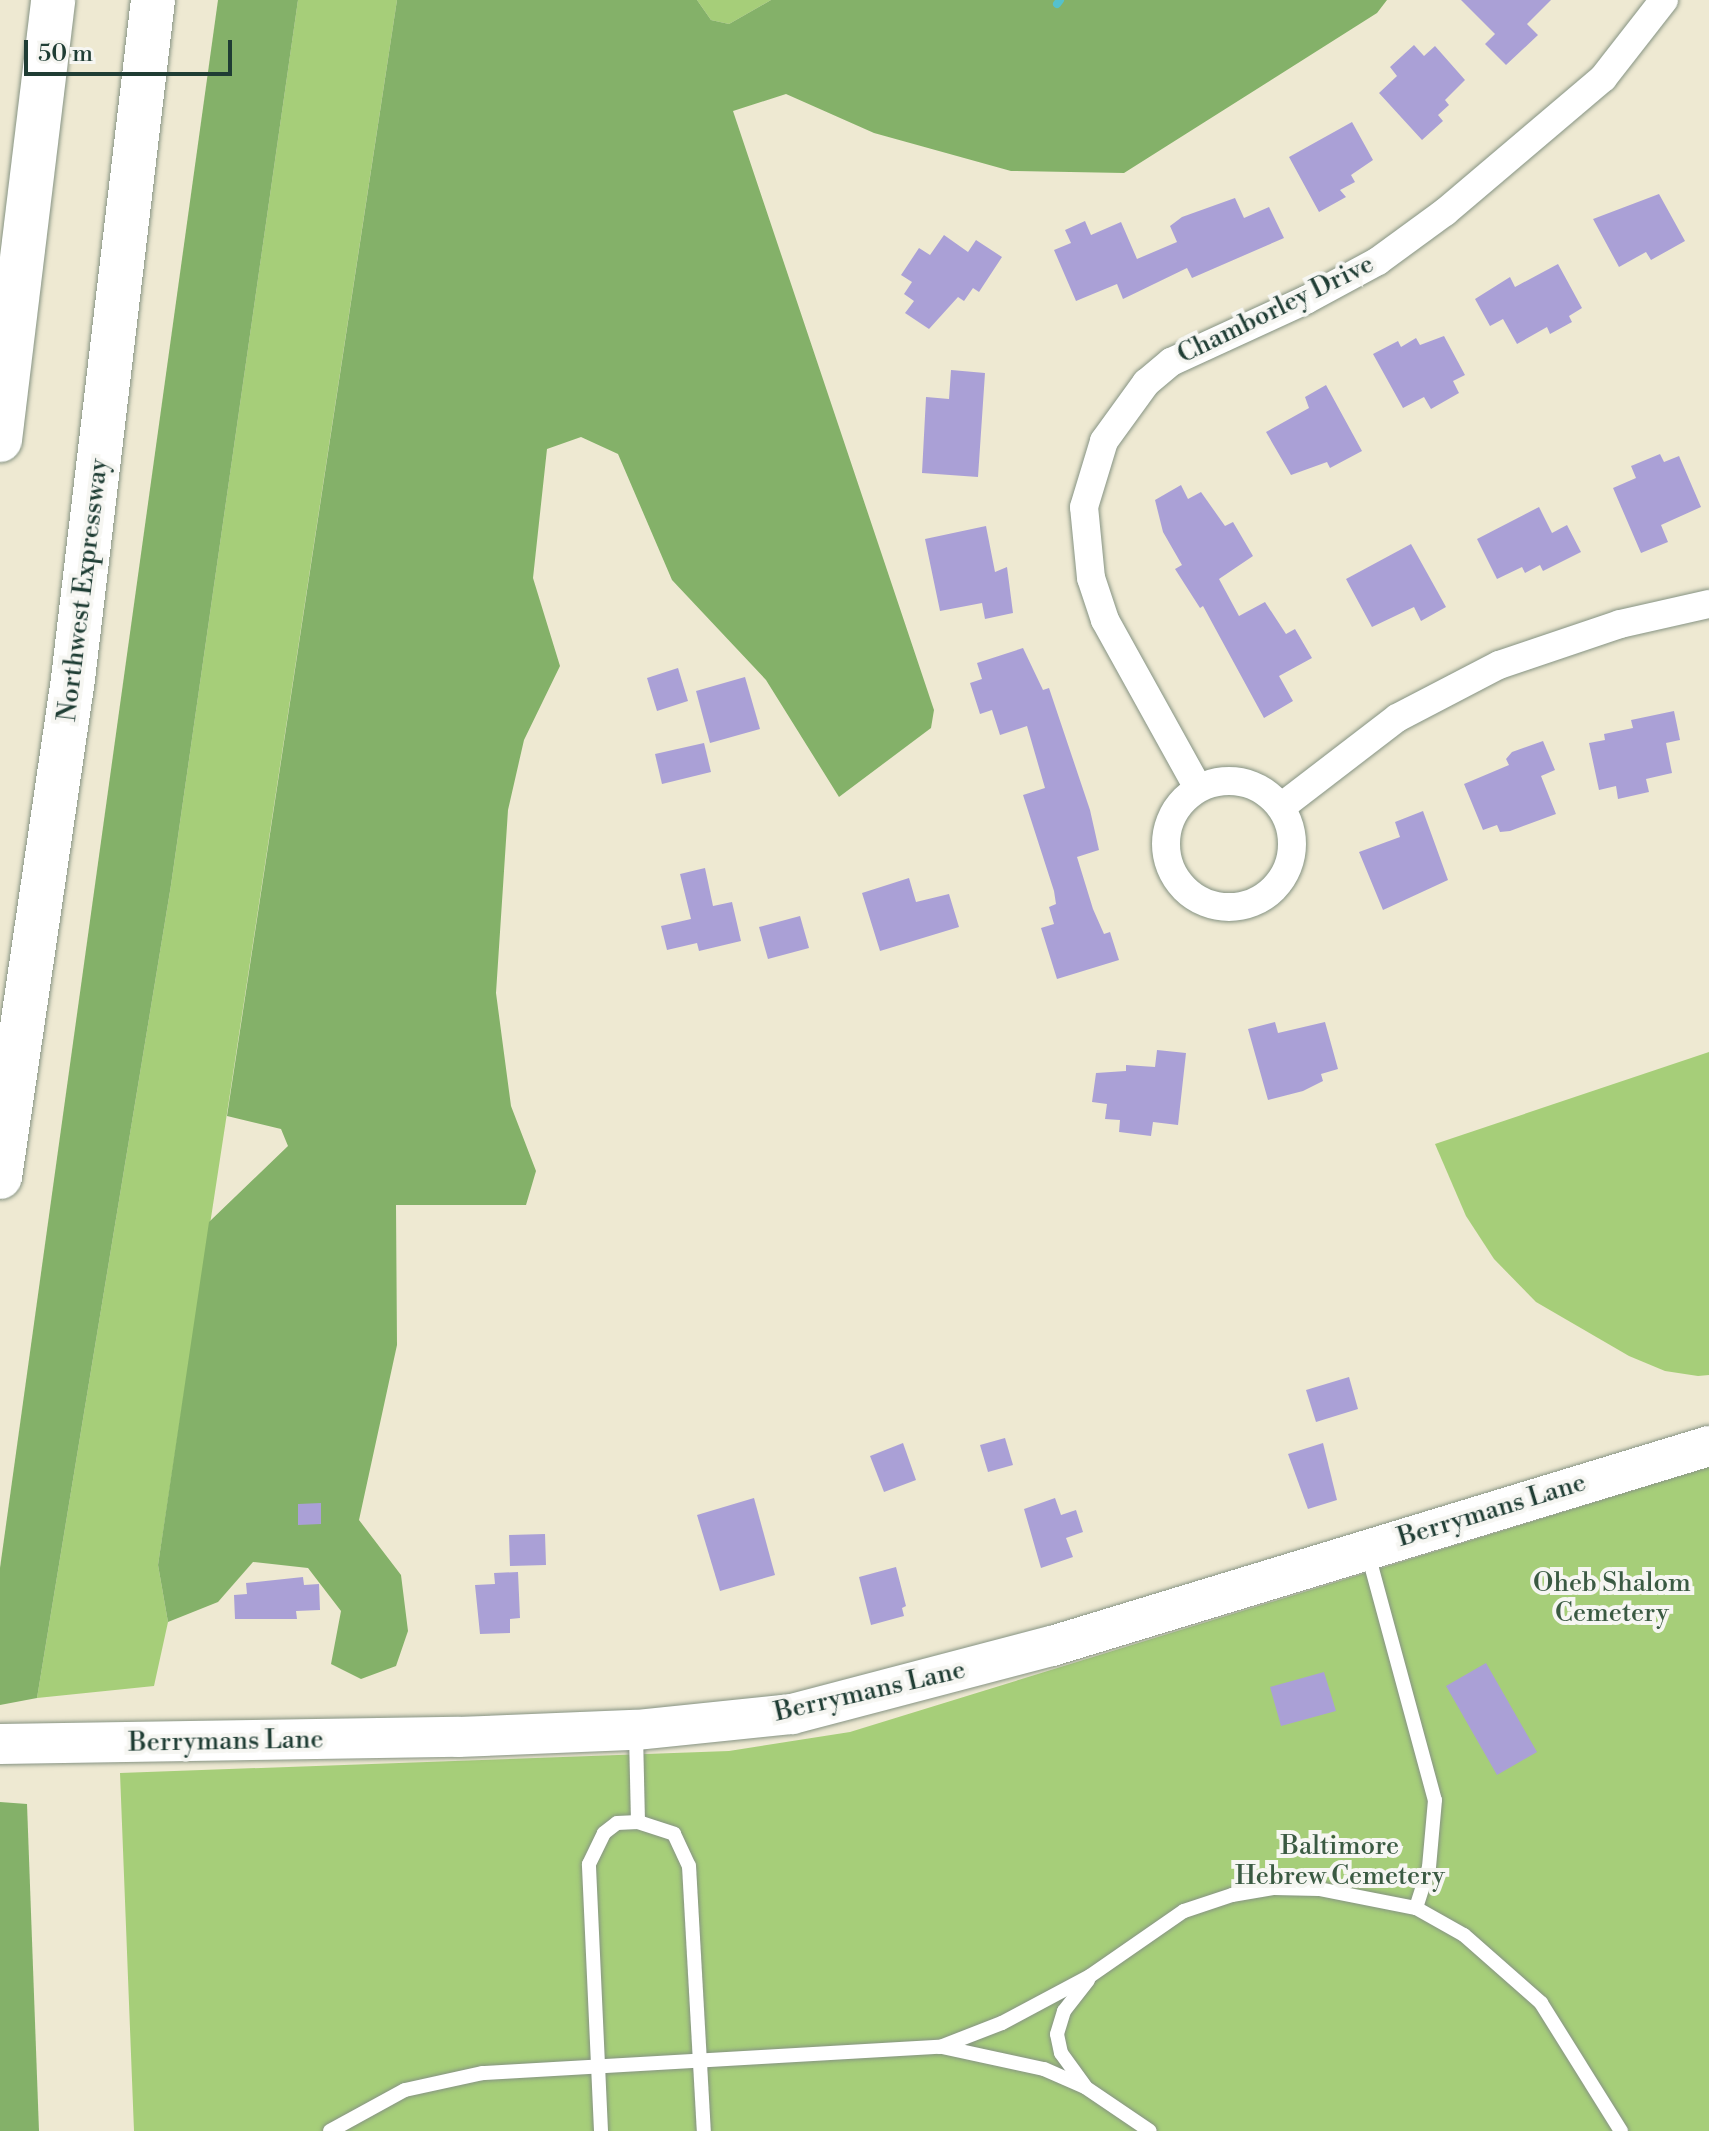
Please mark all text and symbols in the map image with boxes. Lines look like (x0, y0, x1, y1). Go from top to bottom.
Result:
scale bar (28, 24, 236, 74)
text: 50 m (38, 39, 93, 69)
street label: Chamborley Drive (1173, 249, 1379, 371)
street label: Northwest Expressway (52, 457, 116, 723)
street label: Berrymans Lane (1394, 1468, 1590, 1554)
park label: Oheb Shalom Cemetery (1533, 1568, 1691, 1630)
street label: Berrymans Lane (771, 1655, 969, 1729)
street label: Berrymans Lane (128, 1725, 324, 1759)
park label: Baltimore Hebrew Cemetery (1235, 1831, 1445, 1892)

